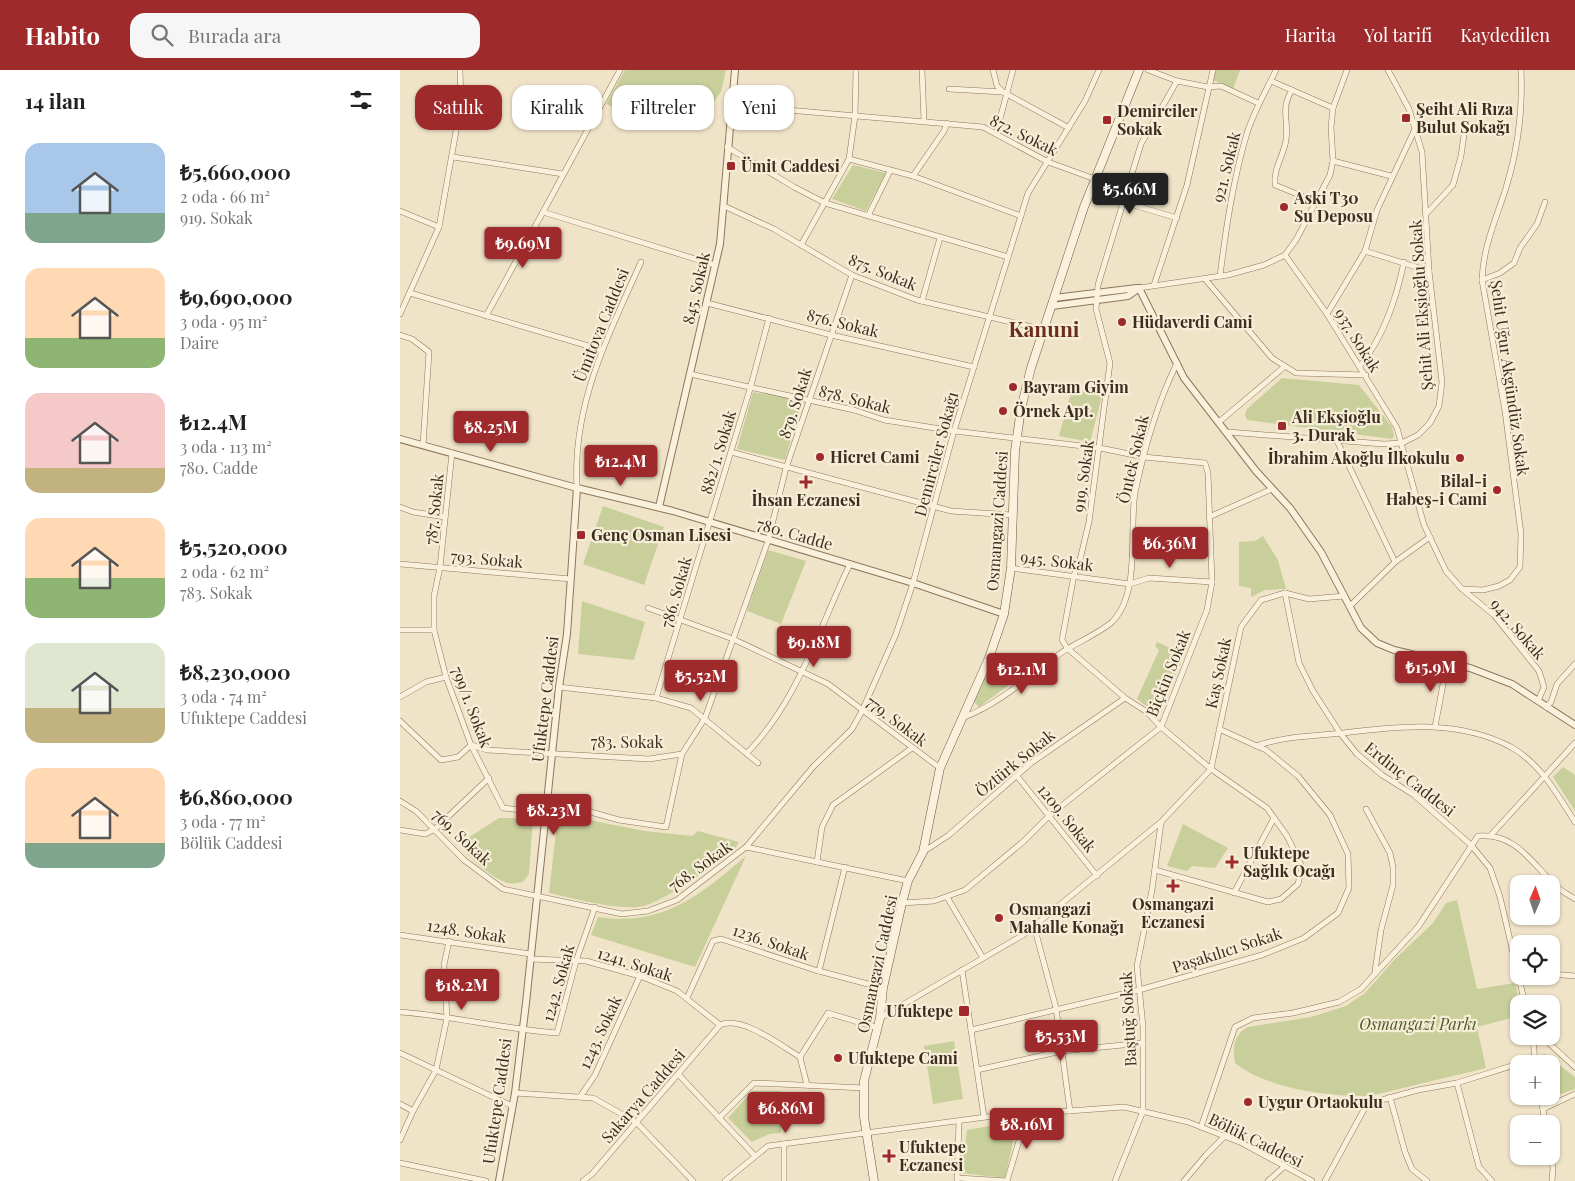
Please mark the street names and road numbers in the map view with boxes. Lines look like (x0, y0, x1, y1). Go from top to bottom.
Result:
street label: 872. Sokak (987, 109, 1062, 160)
street label: 921. Sokak (1207, 129, 1245, 205)
street label: Şehit Ali Ekşioğlu Sokak (1404, 219, 1437, 391)
street label: 875. Sokak (846, 248, 921, 295)
street label: 845. Sokak (677, 250, 714, 326)
street label: Ümitova Caddesi (568, 265, 633, 385)
street label: Şehit Uğur Akgündüz Sokak (1486, 279, 1535, 477)
street label: 876. Sokak (805, 303, 882, 342)
street label: 937. Sokak (1330, 304, 1386, 376)
street label: 879. Sokak (773, 364, 816, 441)
street label: 878. Sokak (817, 379, 894, 418)
street label: Demirciler Sokağı (909, 389, 962, 518)
street label: 882/1. Sokak (695, 407, 740, 496)
street label: Öntek Sokak (1112, 412, 1153, 505)
street label: 919. Sokak (1067, 438, 1098, 513)
street label: Osmangazi Caddesi (981, 450, 1012, 592)
street label: 787. Sokak (419, 472, 448, 546)
street label: 780. Cadde (755, 513, 836, 554)
street label: 793. Sokak (450, 545, 524, 572)
street label: 945. Sokak (1019, 546, 1095, 575)
street label: 786. Sokak (655, 553, 696, 630)
street label: 942. Sokak (1486, 594, 1551, 664)
street label: Biçkin Sokak (1141, 626, 1195, 719)
street label: Ufuktepe Caddesi (526, 634, 563, 763)
street label: Kaş Sokak (1200, 635, 1235, 710)
street label: 799/1. Sokak (447, 663, 498, 751)
street label: 779. Sokak (862, 691, 932, 751)
street label: Öztürk Sokak (971, 724, 1059, 801)
street label: 783. Sokak (591, 731, 663, 752)
street label: Erdinç Caddesi (1361, 737, 1460, 821)
street label: 1209. Sokak (1033, 779, 1101, 856)
street label: 769. Sokak (428, 804, 497, 870)
street label: 768. Sokak (664, 835, 736, 896)
street label: Osmangazi Caddesi (852, 893, 901, 1035)
street label: 1248. Sokak (426, 914, 509, 947)
street label: 1236. Sokak (730, 919, 812, 965)
street label: Paşakılıcı Sokak (1169, 922, 1285, 977)
street label: 1242. Sokak (536, 941, 579, 1024)
street label: 1241. Sokak (595, 941, 676, 986)
street label: Baştuğ Sokak (1115, 971, 1140, 1067)
street label: 1243. Sokak (573, 991, 626, 1072)
street label: Ufuktepe Caddesi (477, 1036, 516, 1165)
street label: Sakarya Caddesi (596, 1044, 689, 1147)
street label: Bölük Caddesi (1206, 1108, 1307, 1172)

